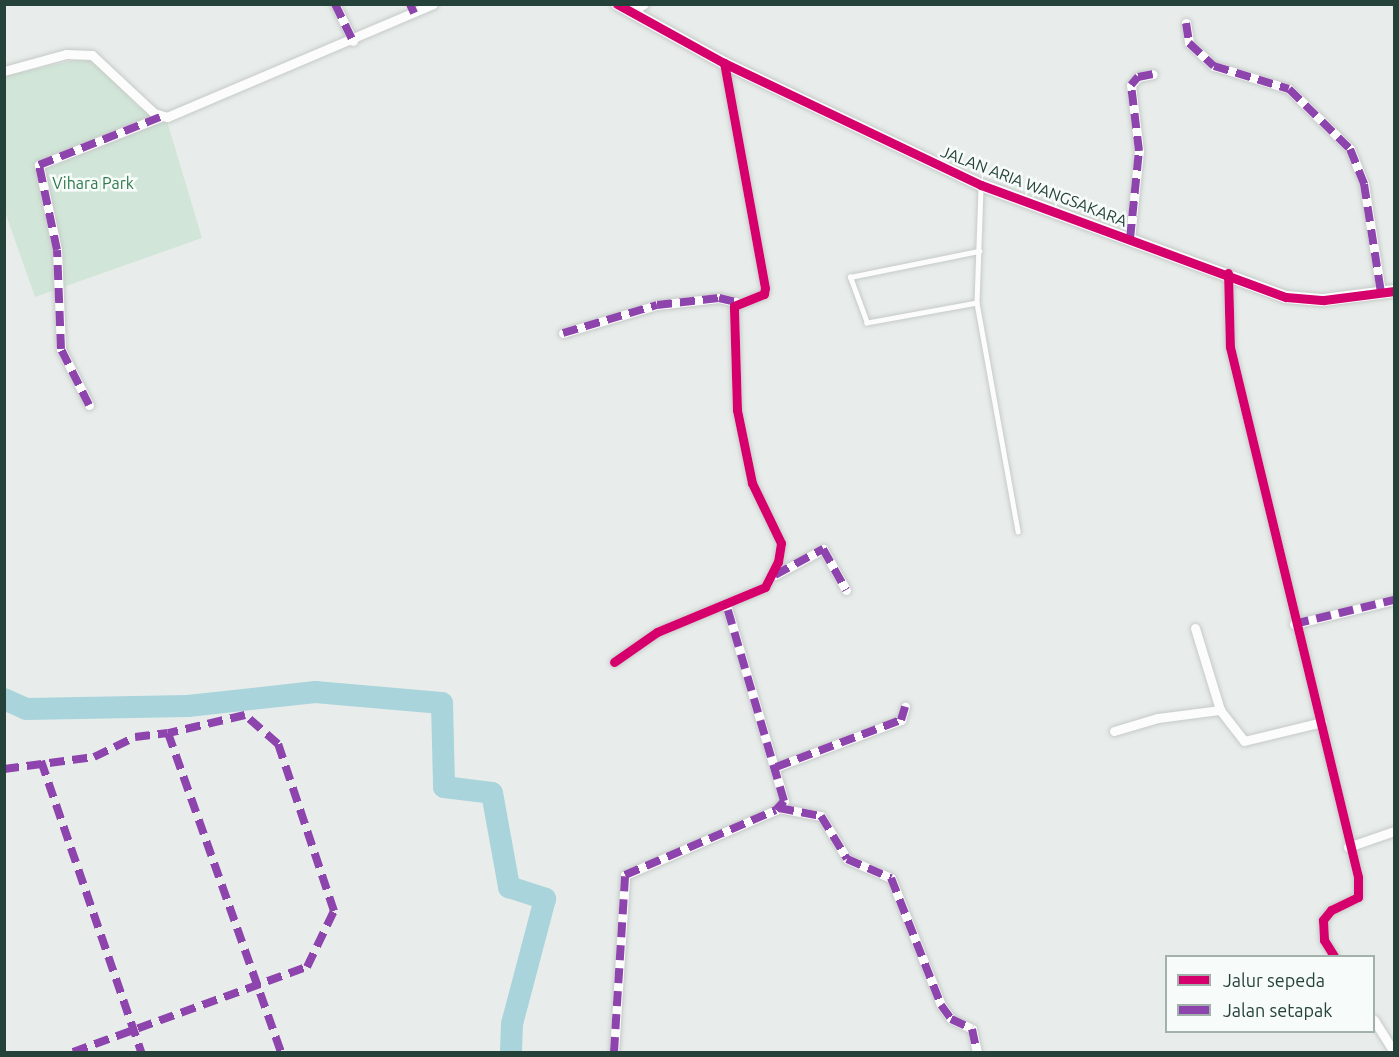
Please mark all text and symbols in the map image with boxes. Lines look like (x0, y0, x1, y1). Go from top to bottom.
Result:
street label: JALAN ARIA WANGSAKARA (938, 142, 1130, 230)
park label: Vihara Park (52, 173, 134, 193)
legend (1165, 955, 1375, 1033)
text: Jalur sepeda (1223, 970, 1325, 990)
text: Jalan setapak (1223, 1000, 1332, 1020)

